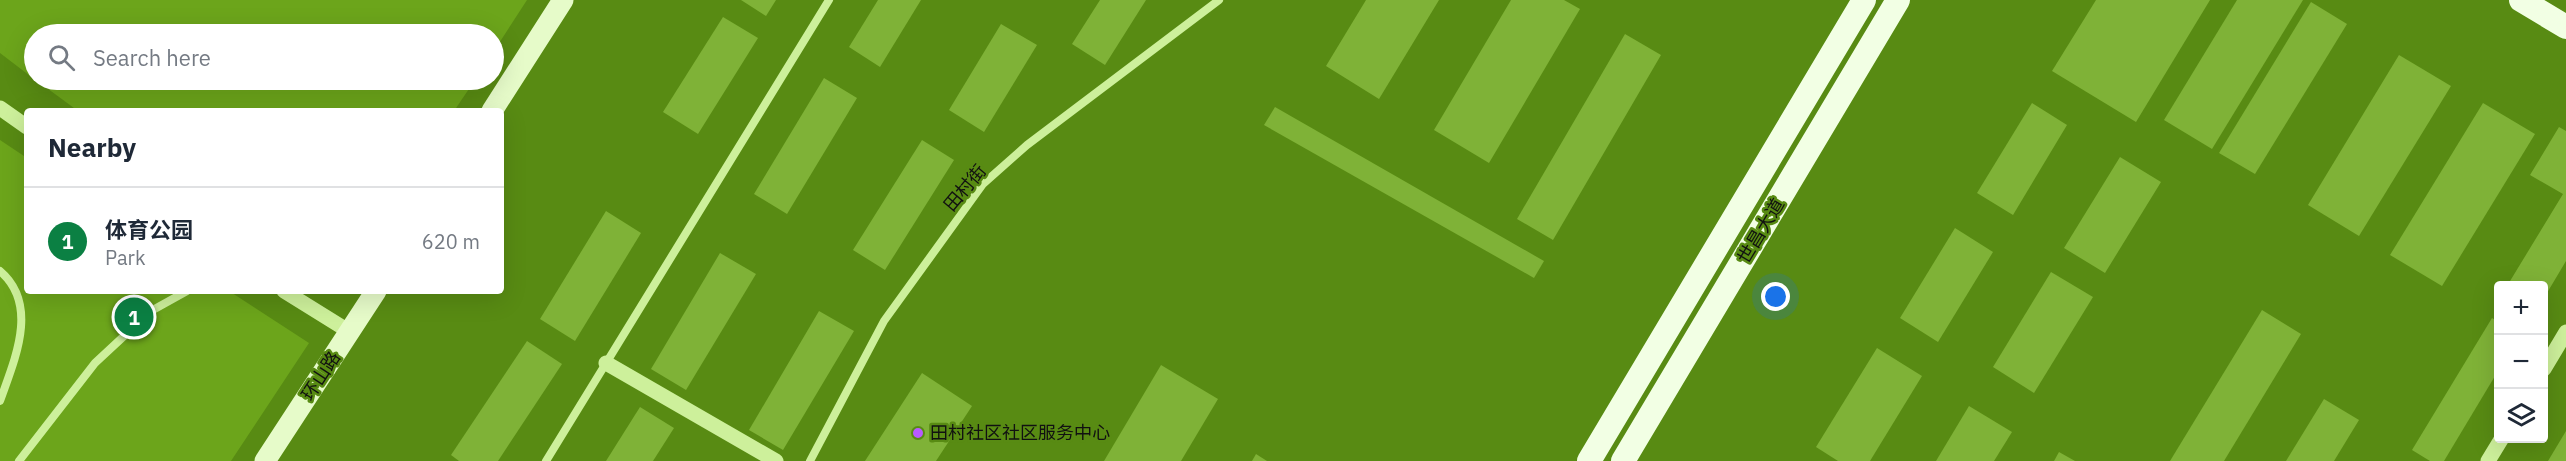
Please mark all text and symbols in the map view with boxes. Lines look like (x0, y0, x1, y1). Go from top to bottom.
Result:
search box (24, 24, 504, 90)
icon: search (45, 41, 78, 74)
text: Search here (93, 43, 211, 72)
text: Nearby (48, 130, 136, 164)
street label: 田村街 (938, 160, 991, 216)
street label: 世昌大道 (1732, 194, 1789, 268)
text: 体育公园 (105, 215, 193, 244)
text: 1 (62, 228, 74, 255)
text: 620 m (422, 228, 480, 255)
text: Park (105, 244, 145, 271)
map controls (2494, 281, 2548, 443)
button: + (2494, 281, 2548, 335)
your location (1761, 282, 1790, 311)
pin: 1 (114, 294, 154, 340)
button: − (2494, 335, 2548, 389)
street label: 环山路 (296, 347, 345, 405)
button: layers (2494, 389, 2548, 443)
place label: 田村社区社区服务中心 (930, 421, 1110, 444)
marker: 田村社区社区服务中心 (911, 426, 925, 440)

